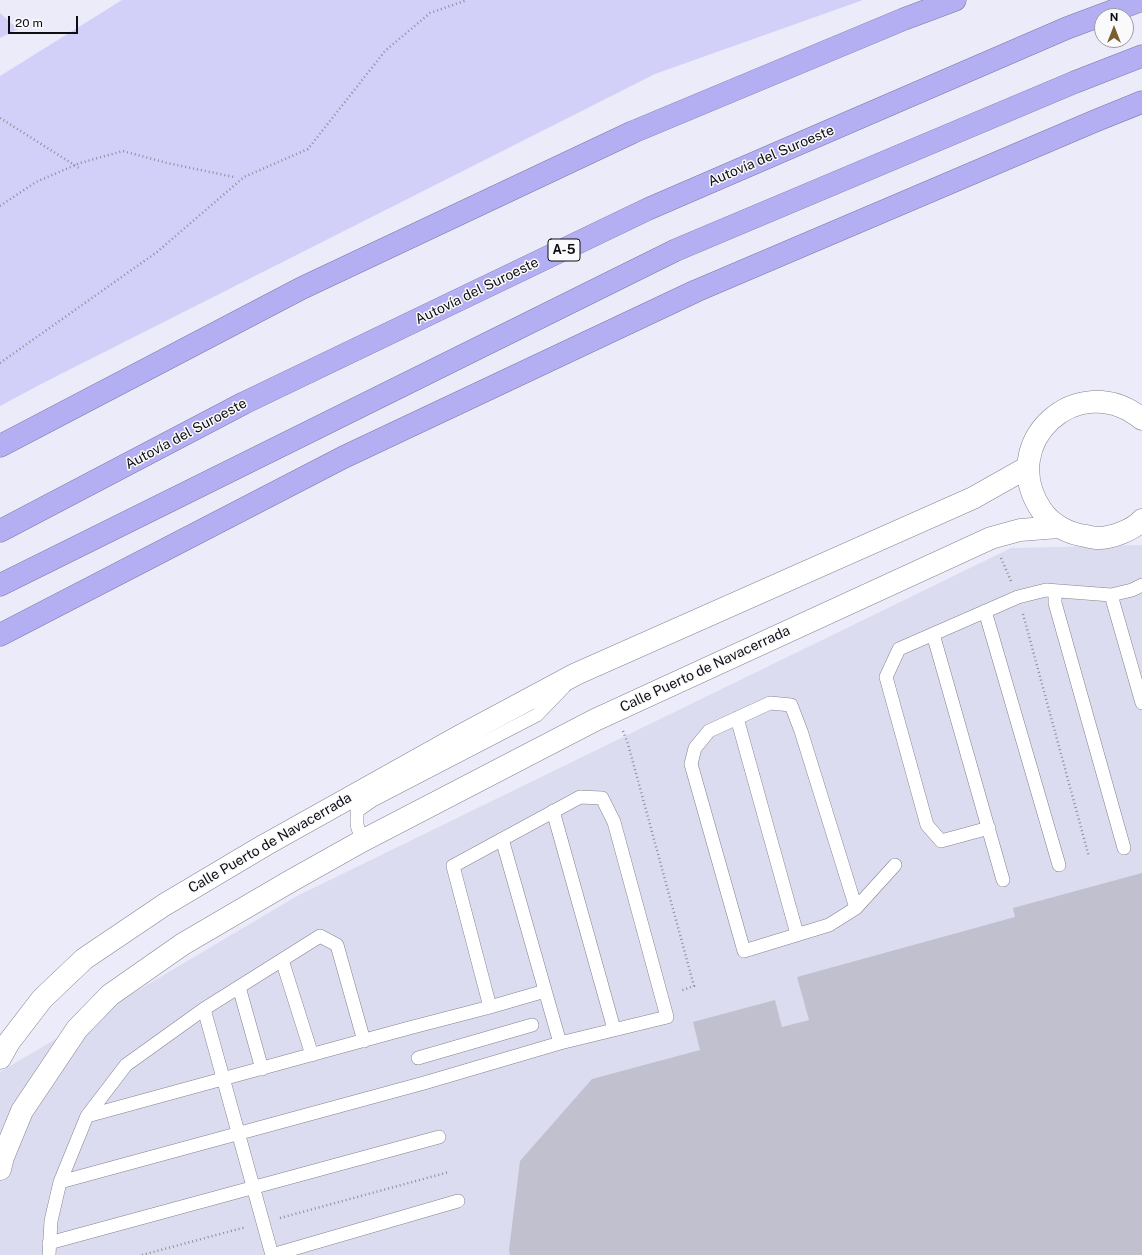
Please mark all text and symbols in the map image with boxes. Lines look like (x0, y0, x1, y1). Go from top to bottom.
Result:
scale bar (10, 8, 80, 34)
north arrow (1094, 8, 1134, 48)
text: N (1110, 11, 1118, 23)
text: 20 m (15, 16, 43, 30)
street label: Autovía del Suroeste (705, 122, 837, 190)
road number: A-5 (548, 239, 580, 261)
street label: Autovía del Suroeste (412, 254, 542, 328)
street label: Autovía del Suroeste (122, 395, 250, 473)
street label: Calle Puerto de Navacerrada (617, 622, 793, 716)
street label: Calle Puerto de Navacerrada (185, 789, 355, 897)

